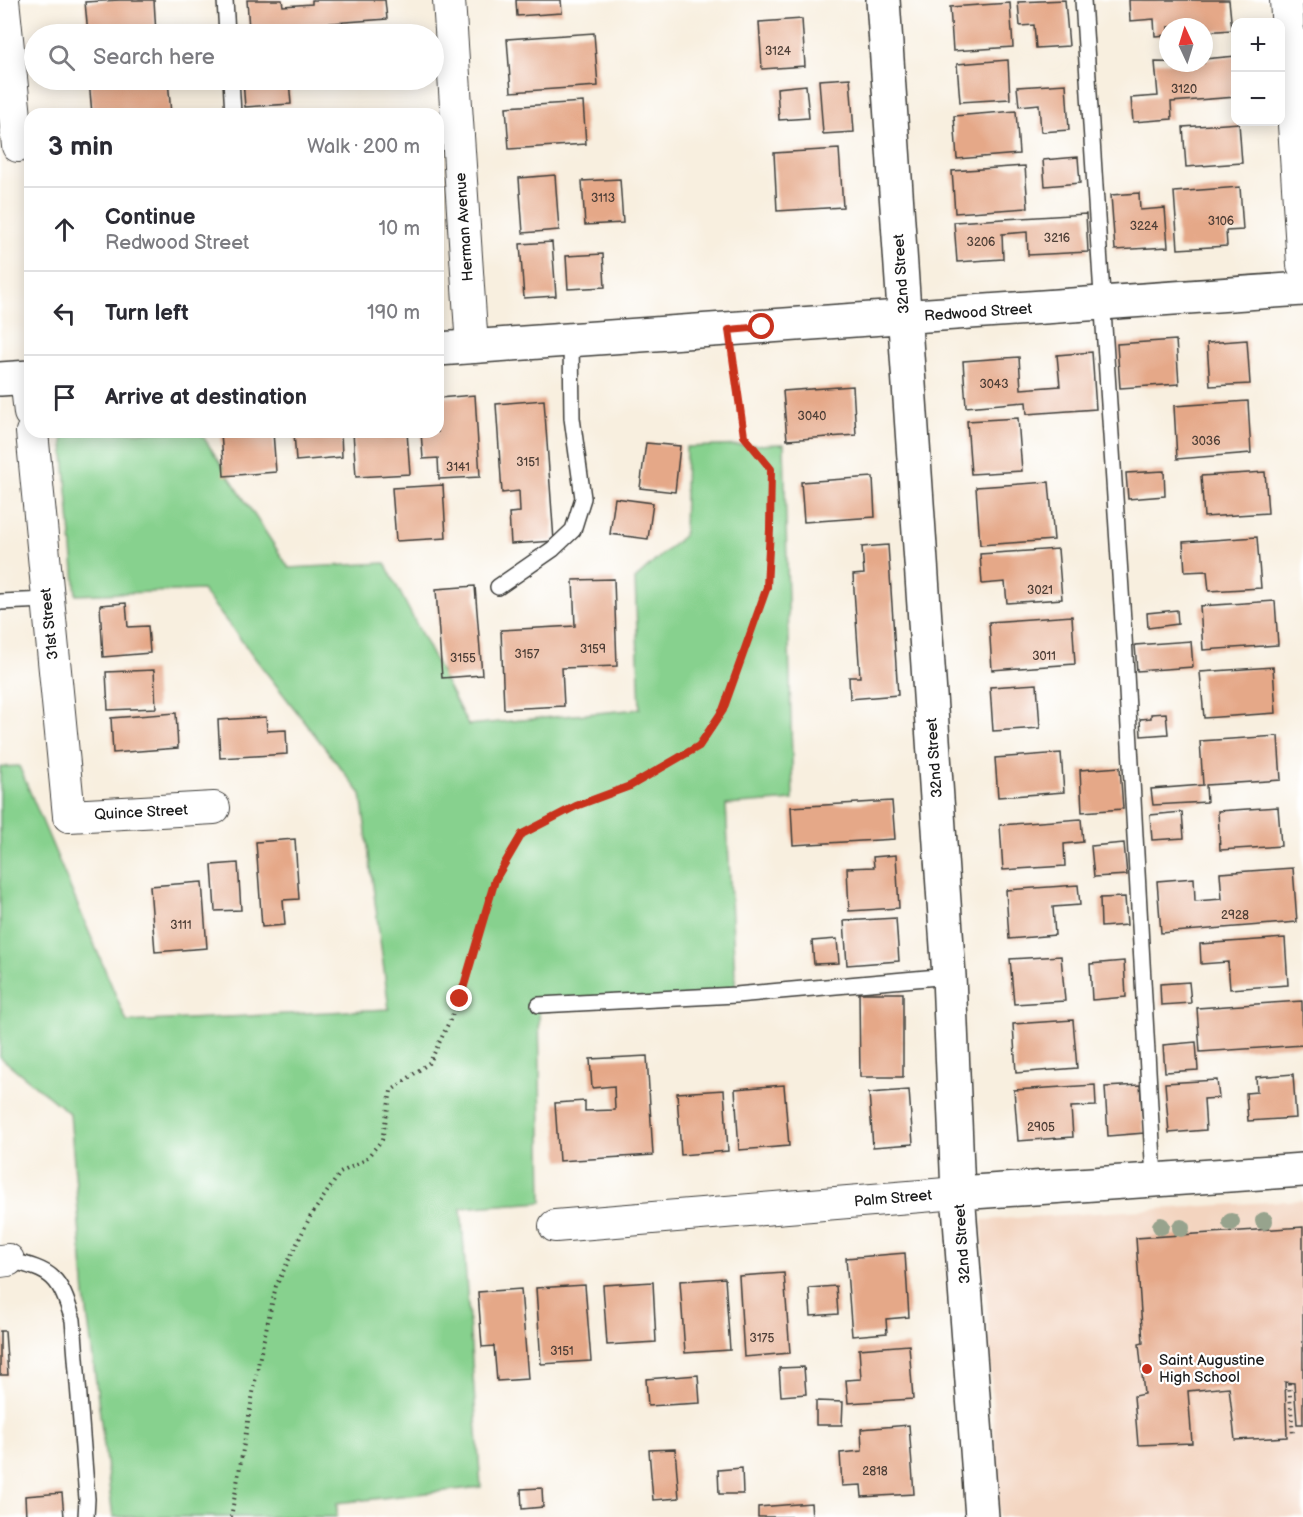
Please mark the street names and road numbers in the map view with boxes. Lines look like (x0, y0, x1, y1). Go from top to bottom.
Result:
street label: Herman Avenue (451, 172, 478, 282)
street label: 32nd Street (889, 233, 914, 315)
street label: Redwood Street (923, 299, 1033, 326)
street label: 31st Street (36, 587, 63, 661)
street label: 32nd Street (922, 717, 947, 799)
street label: Quince Street (94, 801, 189, 824)
street label: Palm Street (853, 1186, 933, 1211)
street label: 32nd Street (950, 1203, 975, 1285)

